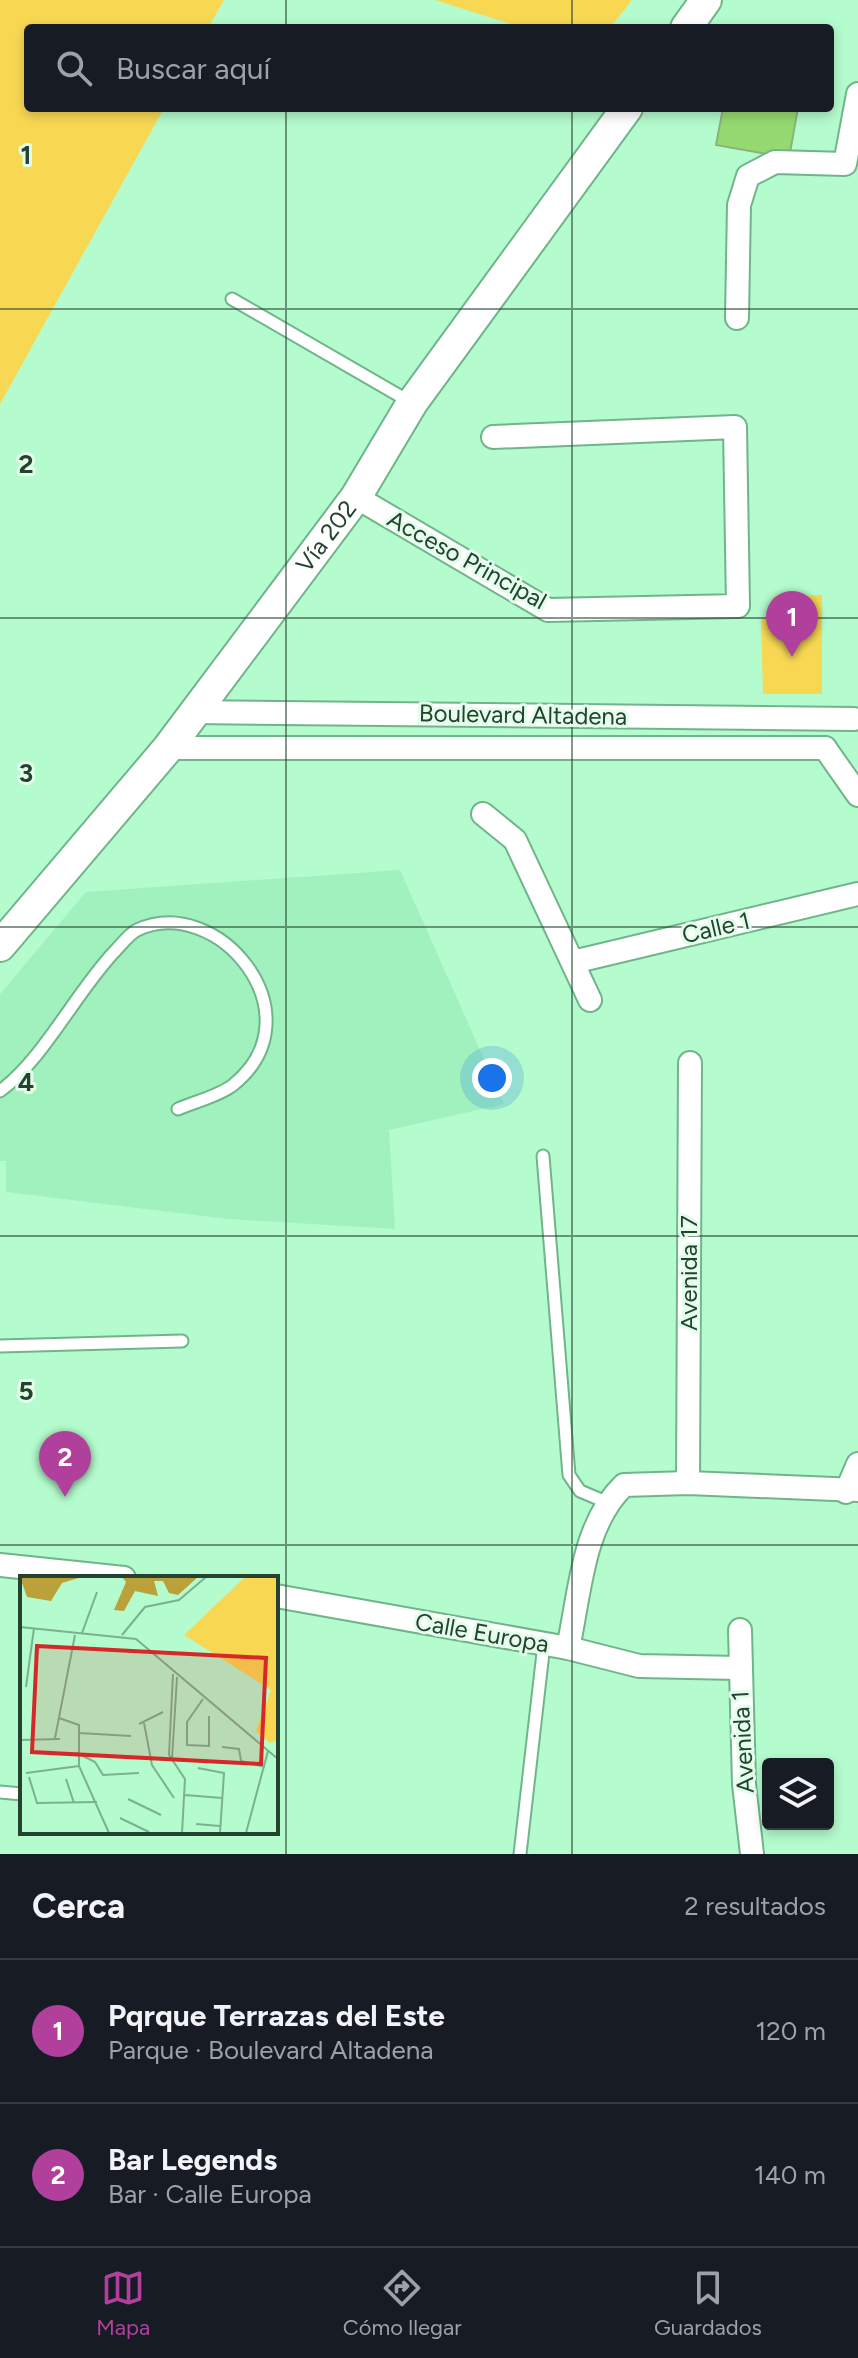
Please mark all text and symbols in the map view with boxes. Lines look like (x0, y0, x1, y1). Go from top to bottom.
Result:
search box (24, 24, 834, 112)
icon: search (52, 46, 96, 90)
text: Buscar aquí (116, 50, 270, 87)
text: 1 (21, 139, 31, 171)
text: 2 (18, 448, 34, 480)
street label: Vía 202 (290, 494, 362, 578)
street label: Acceso Principal (383, 504, 552, 615)
pin: 1 (766, 591, 818, 657)
street label: Boulevard Altadena (419, 698, 627, 731)
text: 3 (19, 757, 33, 789)
street label: Calle 1 (679, 906, 753, 949)
your location (472, 1058, 512, 1098)
text: 4 (18, 1066, 34, 1098)
street label: Avenida 17 (674, 1215, 703, 1331)
text: 5 (18, 1375, 34, 1407)
pin: 2 (39, 1431, 91, 1497)
inset map (20, 1576, 278, 1834)
street label: Calle Europa (413, 1606, 551, 1659)
street label: Avenida 1 (725, 1690, 760, 1794)
map controls (762, 1758, 834, 1830)
button: layers (762, 1758, 834, 1830)
text: Cerca (32, 1886, 125, 1927)
text: 2 resultados (684, 1890, 826, 1922)
text: Pqrque Terrazas del Este (108, 1997, 445, 2034)
text: 1 (53, 2015, 63, 2047)
text: 120 m (756, 2015, 826, 2047)
text: Parque · Boulevard Altadena (108, 2034, 434, 2066)
text: Bar Legends (108, 2141, 277, 2178)
text: 2 (50, 2159, 66, 2191)
text: 140 m (754, 2159, 826, 2191)
text: Bar · Calle Europa (108, 2178, 312, 2210)
tab: Mapa (96, 2266, 150, 2341)
tab: Cómo llegar (343, 2266, 462, 2341)
tab: Guardados (654, 2266, 762, 2341)

